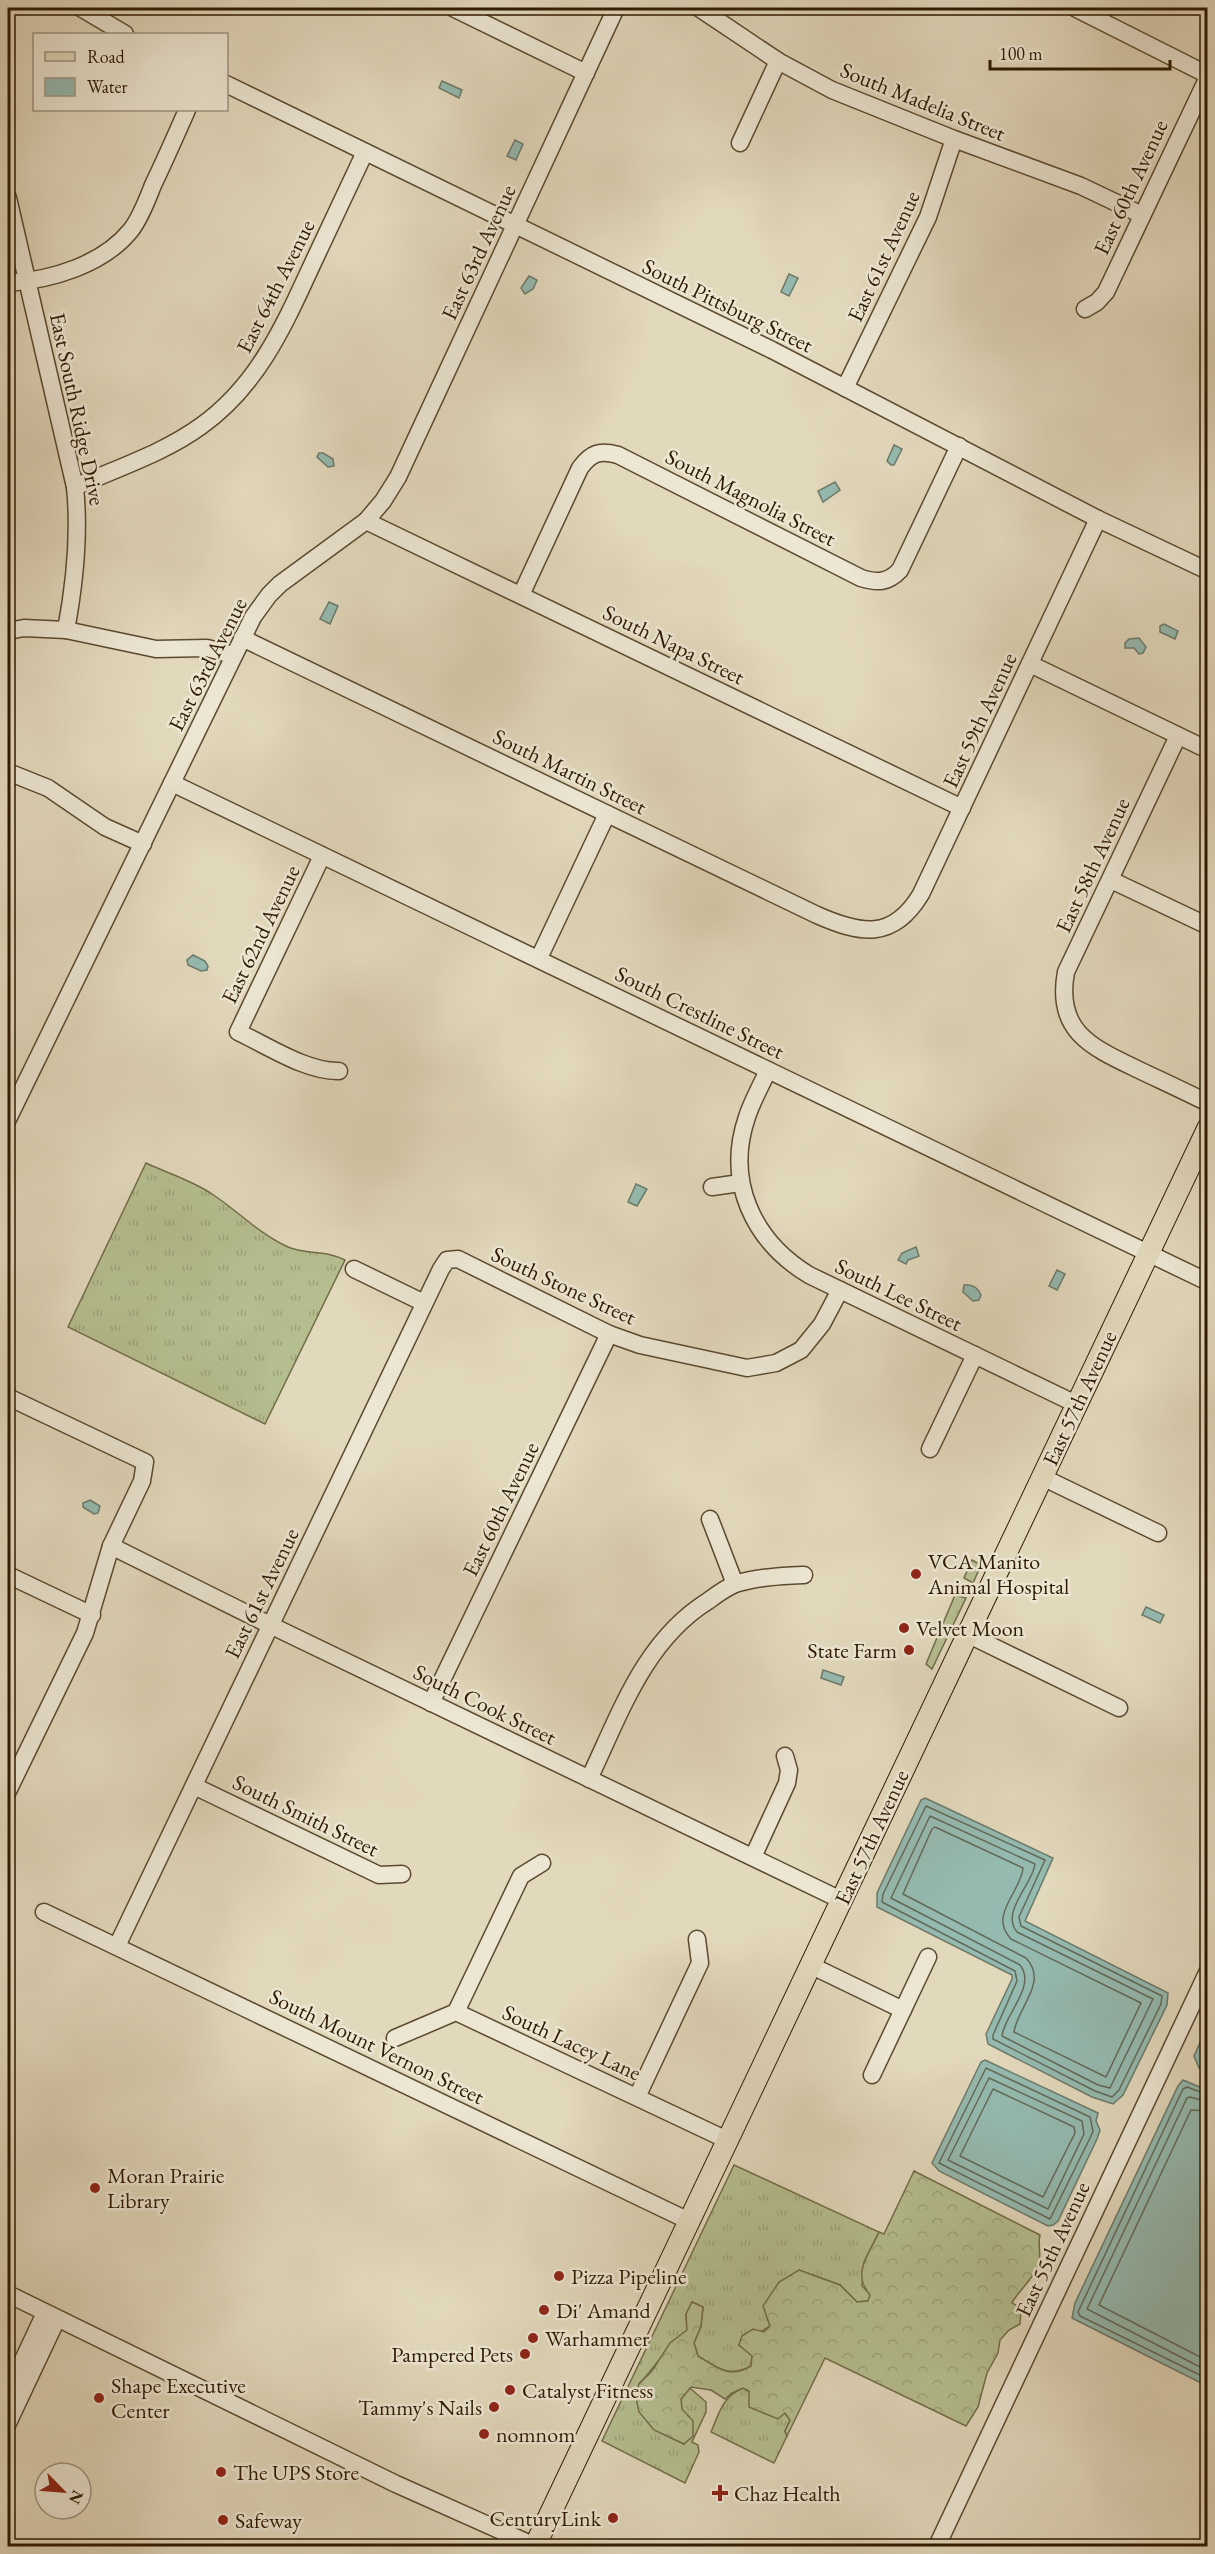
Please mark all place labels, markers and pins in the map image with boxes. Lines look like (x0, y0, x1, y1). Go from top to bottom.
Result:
place label: VCA Manito Animal Hospital (927, 1547, 1069, 1601)
marker: VCA Manito Animal Hospital (909, 1567, 923, 1581)
place label: Velvet Moon (916, 1614, 1025, 1643)
marker: Velvet Moon (897, 1621, 911, 1635)
place label: State Farm (807, 1636, 897, 1665)
marker: State Farm (902, 1643, 916, 1657)
place label: Moran Prairie Library (107, 2161, 225, 2215)
marker: Moran Prairie Library (88, 2181, 102, 2195)
place label: Pizza Pipeline (571, 2262, 687, 2291)
marker: Pizza Pipeline (552, 2269, 566, 2283)
place label: Di' Amand (556, 2296, 652, 2325)
marker: Di' Amand (537, 2303, 551, 2317)
place label: Warhammer (545, 2324, 650, 2353)
marker: Warhammer (526, 2331, 540, 2345)
place label: Pampered Pets (391, 2340, 513, 2369)
marker: Pampered Pets (518, 2347, 532, 2361)
place label: Shape Executive Center (111, 2371, 246, 2425)
place label: Catalyst Fitness (522, 2376, 653, 2405)
marker: Catalyst Fitness (503, 2383, 517, 2397)
marker: Shape Executive Center (92, 2391, 106, 2405)
place label: Tammy's Nails (358, 2393, 482, 2422)
marker: Tammy's Nails (487, 2400, 501, 2414)
place label: nomnom (496, 2420, 575, 2449)
marker: nomnom (477, 2427, 491, 2441)
place label: The UPS Store (233, 2458, 359, 2487)
marker: The UPS Store (214, 2465, 228, 2479)
place label: Chaz Health (734, 2479, 841, 2508)
marker: Chaz Health (711, 2484, 729, 2502)
place label: CenturyLink (490, 2504, 602, 2533)
place label: Safeway (235, 2506, 302, 2535)
marker: CenturyLink (606, 2511, 620, 2525)
marker: Safeway (216, 2513, 230, 2527)

